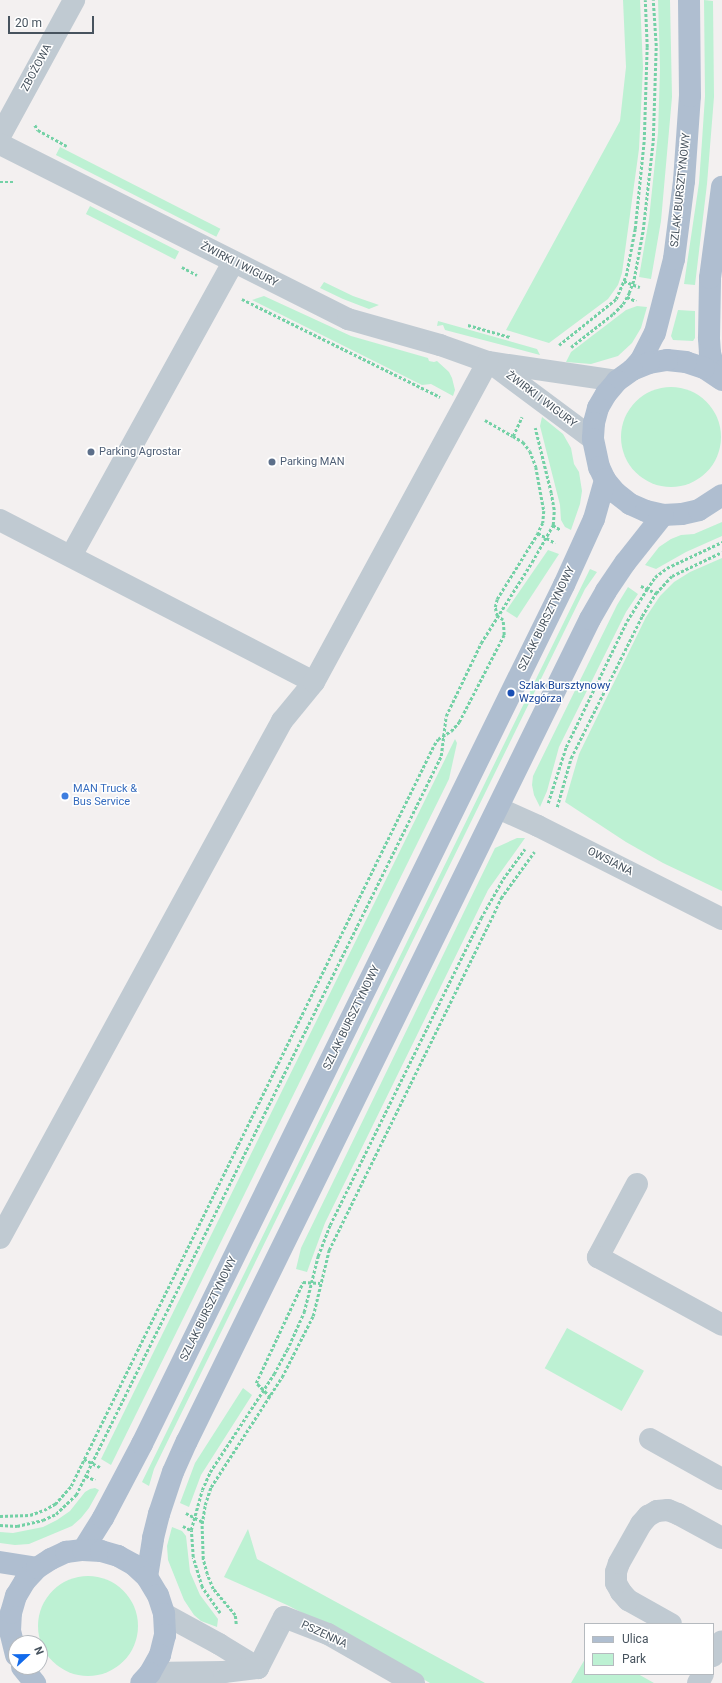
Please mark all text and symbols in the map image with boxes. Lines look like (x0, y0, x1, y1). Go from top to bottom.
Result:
scale bar (10, 8, 96, 34)
text: 20 m (15, 16, 42, 30)
street label: ZBOŻOWA (19, 42, 55, 94)
street label: SZLAK BURSZTYNOWY (668, 132, 694, 248)
street label: ŻWIRKI I WIGURY (198, 240, 280, 290)
street label: ŻWIRKI I WIGURY (503, 369, 579, 431)
place label: Parking Agrostar (99, 445, 181, 459)
marker: Parking Agrostar (86, 447, 96, 457)
place label: Parking MAN (280, 455, 345, 469)
marker: Parking MAN (267, 457, 277, 467)
street label: SZLAK BURSZTYNOWY (516, 564, 578, 674)
place label: Szlak Bursztynowy Wzgórza (519, 680, 610, 706)
marker: Szlak Bursztynowy Wzgórza (506, 688, 516, 698)
place label: MAN Truck & Bus Service (73, 783, 137, 809)
marker: MAN Truck & Bus Service (60, 791, 70, 801)
street label: OWSIANA (585, 845, 635, 879)
street label: SZLAK BURSZTYNOWY (321, 963, 383, 1073)
street label: SZLAK BURSZTYNOWY (178, 1254, 240, 1364)
street label: PSZENNA (299, 1619, 349, 1651)
legend (584, 1623, 714, 1675)
text: Ulica (622, 1632, 648, 1646)
north arrow (8, 1635, 48, 1675)
text: N (31, 1645, 46, 1657)
text: Park (622, 1652, 646, 1666)

